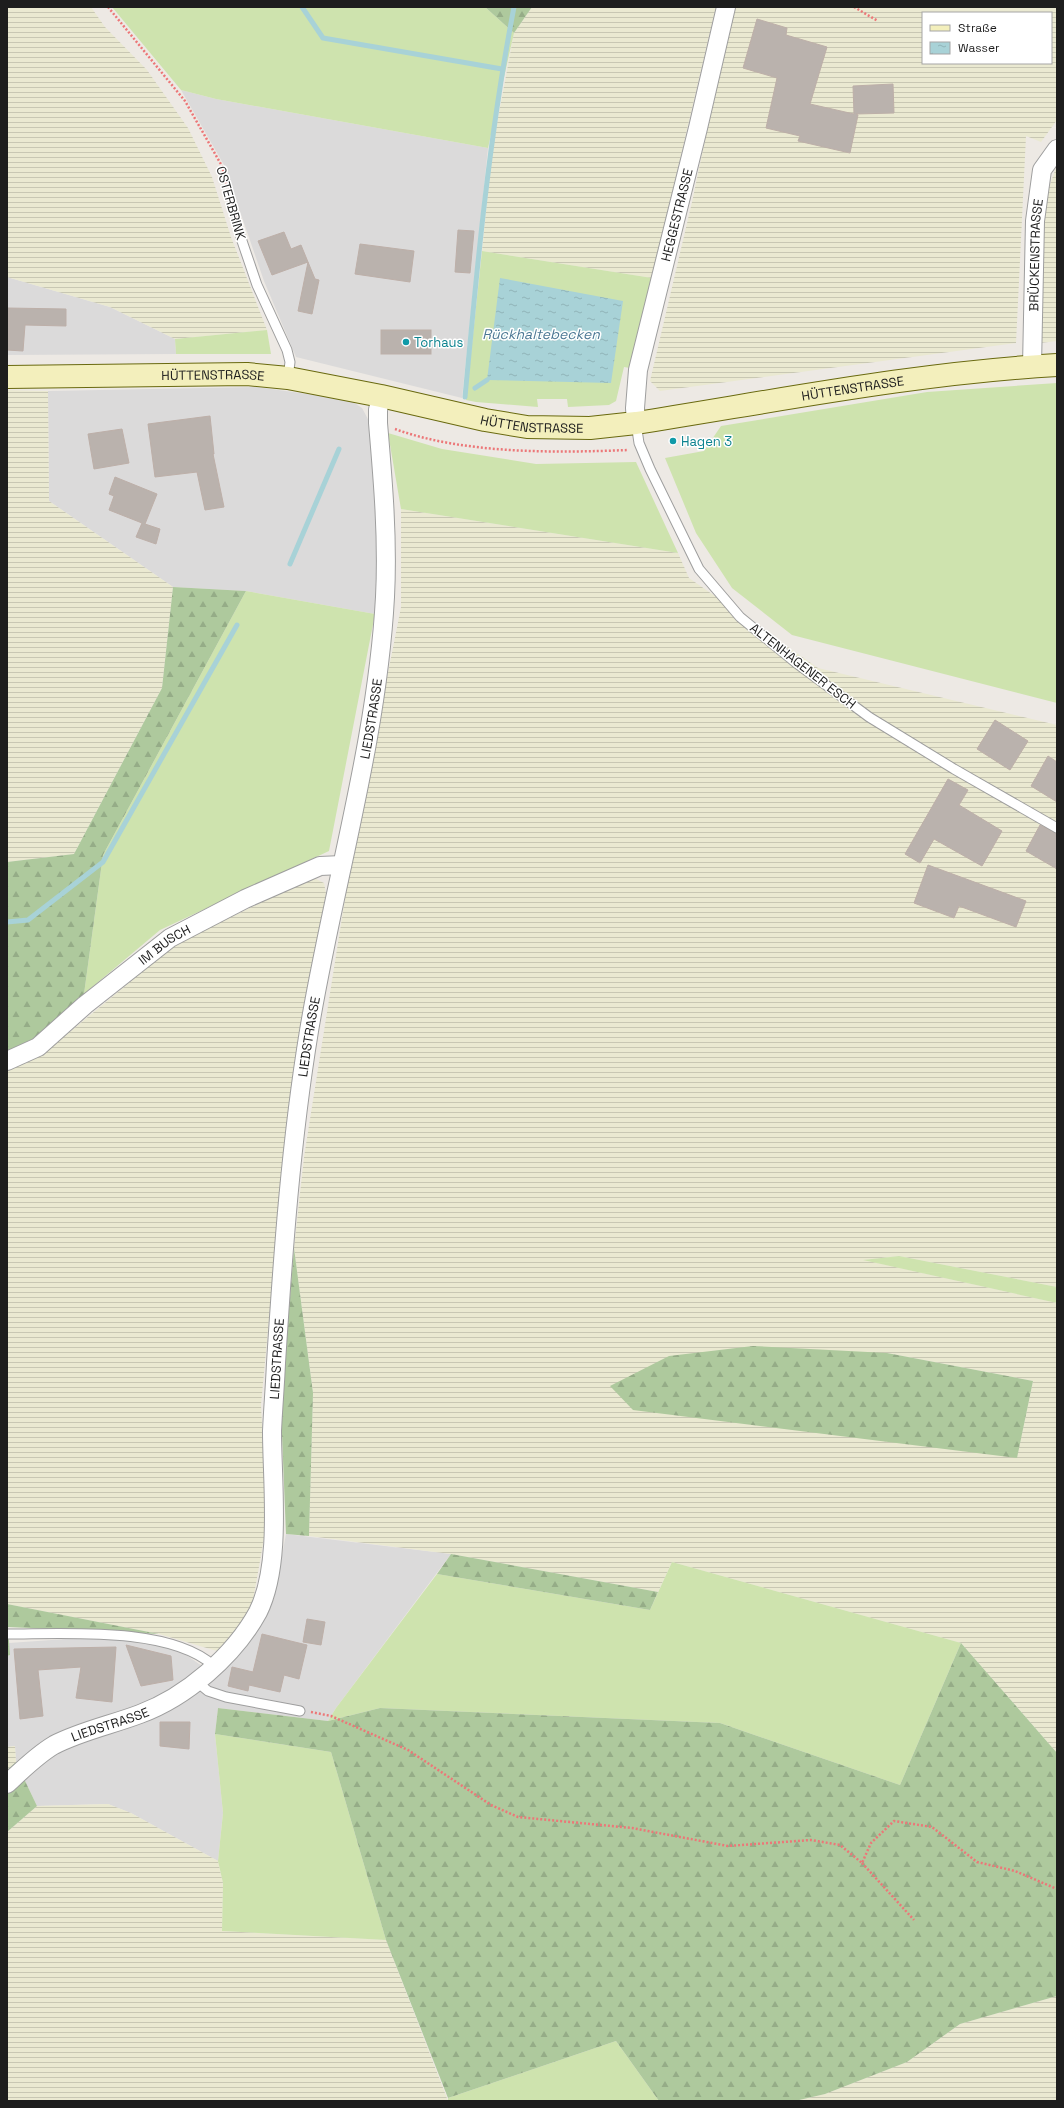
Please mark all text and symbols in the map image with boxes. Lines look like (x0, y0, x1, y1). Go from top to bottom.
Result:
legend (922, 12, 1052, 64)
text: Straße (958, 20, 997, 36)
text: Wasser (958, 40, 1000, 56)
street label: OSTERBRINK (212, 164, 250, 242)
street label: HEGGESTRASSE (657, 167, 696, 263)
street label: BRÜCKENSTRASSE (1025, 198, 1046, 312)
water label: Rückhaltebecken (482, 325, 600, 343)
place label: Torhaus (414, 334, 464, 351)
marker: Torhaus (401, 337, 411, 347)
street label: HÜTTENSTRASSE (161, 365, 265, 384)
street label: HÜTTENSTRASSE (800, 372, 905, 404)
street label: HÜTTENSTRASSE (479, 411, 584, 436)
place label: Hagen 3 (681, 433, 732, 450)
marker: Hagen 3 (668, 436, 678, 446)
street label: ALTENHAGENER ESCH (747, 619, 859, 713)
street label: LIEDSTRASSE (356, 678, 386, 760)
street label: IM BUSCH (135, 920, 193, 968)
street label: LIEDSTRASSE (294, 995, 323, 1078)
street label: LIEDSTRASSE (265, 1318, 287, 1400)
street label: LIEDSTRASSE (68, 1703, 151, 1745)

